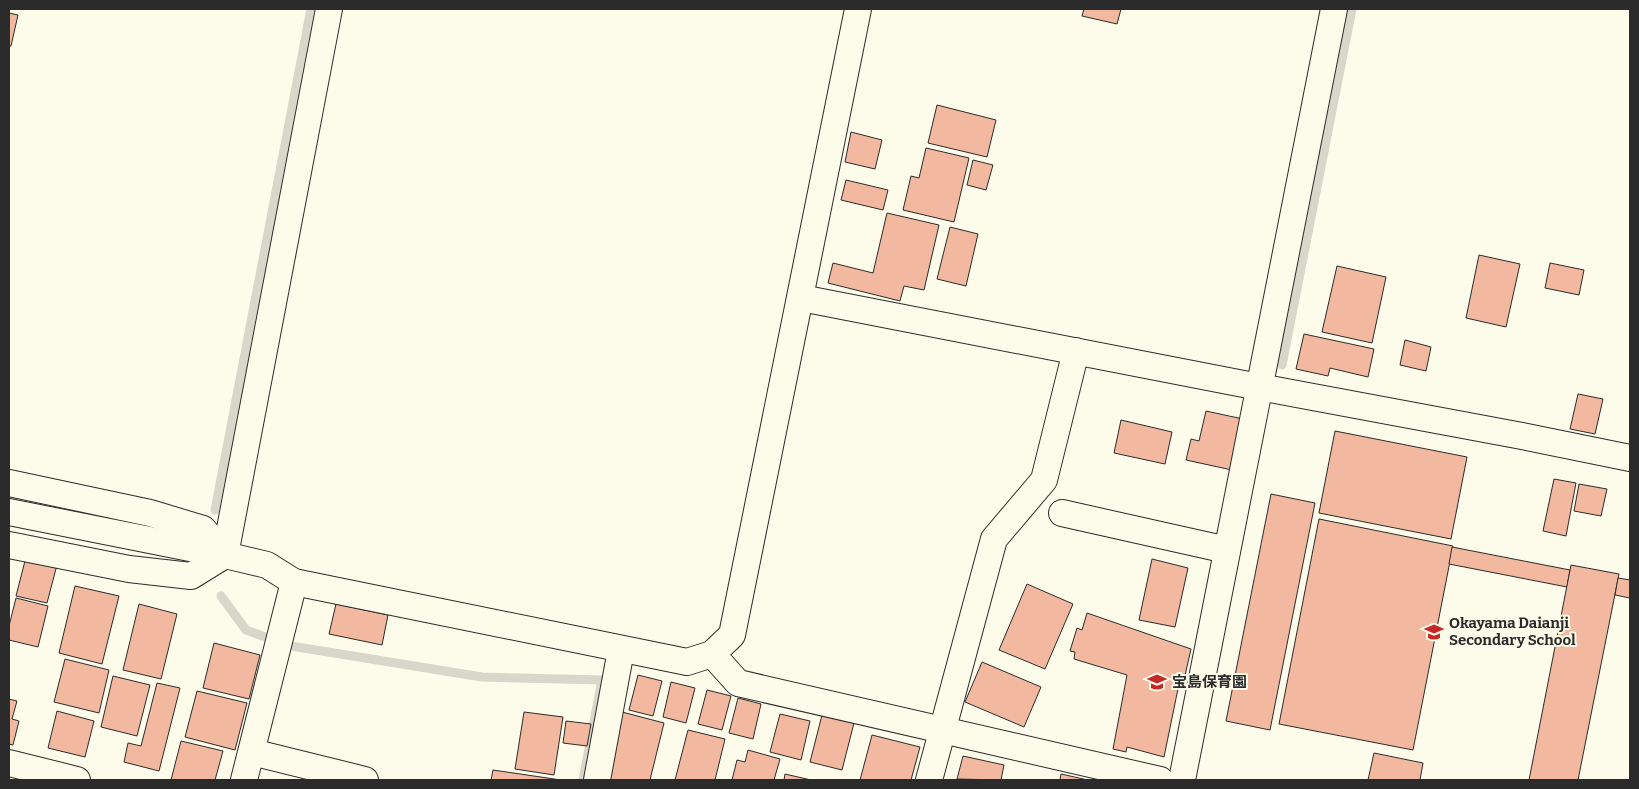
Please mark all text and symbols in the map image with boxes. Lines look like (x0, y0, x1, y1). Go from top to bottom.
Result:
place label: Okayama Daianji Secondary School (1449, 614, 1576, 649)
school or university icon: Okayama Daianji Secondary School (1423, 621, 1445, 643)
school or university icon: 宝島保育園 (1146, 671, 1168, 693)
place label: 宝島保育園 (1172, 673, 1247, 691)

